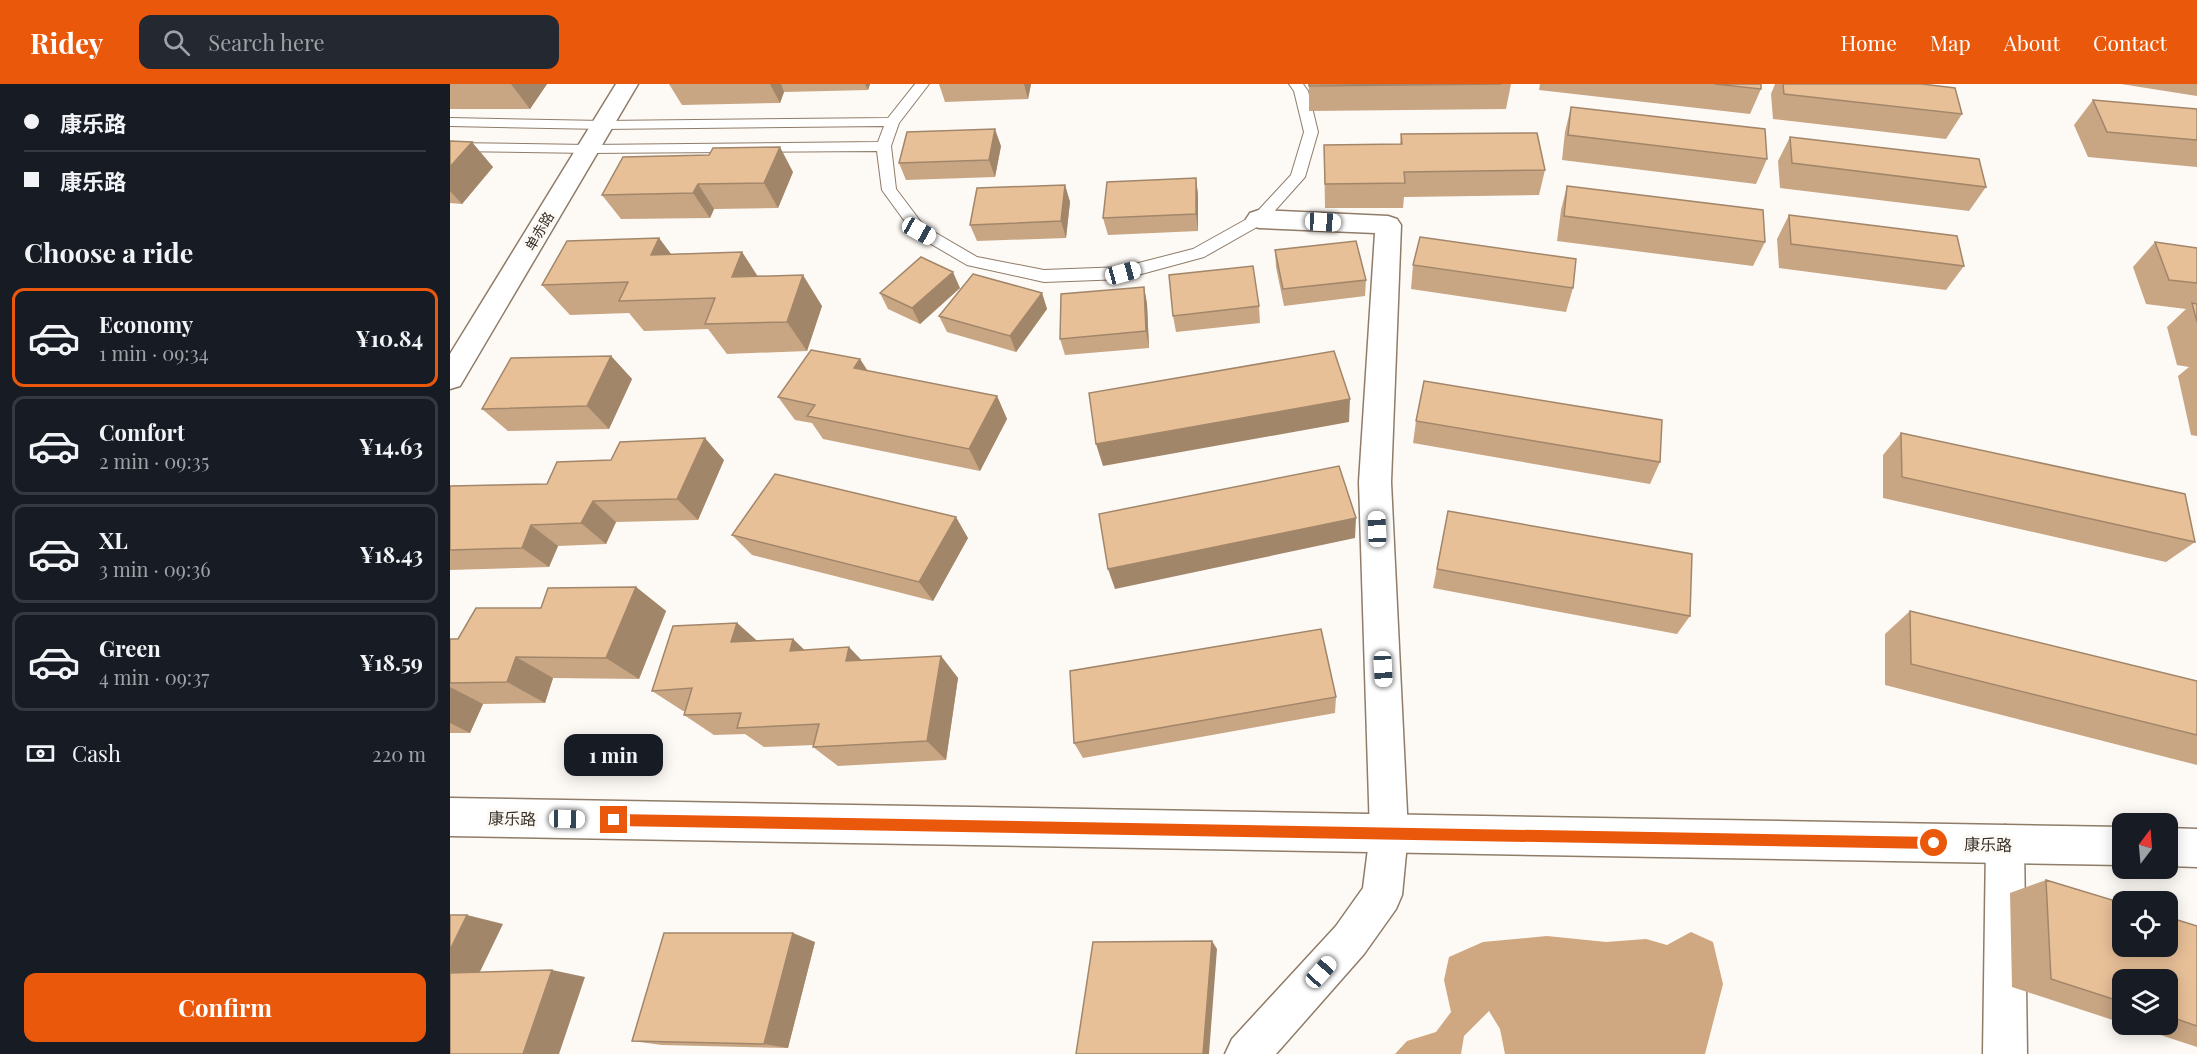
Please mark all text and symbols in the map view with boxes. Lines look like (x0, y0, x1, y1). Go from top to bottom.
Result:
search box (139, 15, 559, 69)
text: Ridey (30, 24, 103, 61)
icon: search (160, 26, 193, 59)
text: Search here (208, 27, 325, 57)
text: Home (1841, 28, 1897, 56)
text: Map (1930, 28, 1971, 56)
text: About (2004, 28, 2060, 56)
text: Contact (2093, 28, 2167, 56)
text: 康乐路 (60, 108, 126, 138)
text: 康乐路 (60, 166, 126, 196)
street label: 单赤路 (520, 208, 558, 254)
car (1305, 212, 1341, 232)
car (899, 214, 939, 248)
text: Choose a ride (24, 234, 193, 270)
car (1103, 260, 1143, 286)
text: Economy (99, 309, 193, 339)
icon: car (27, 311, 81, 365)
text: ¥10.84 (356, 323, 423, 353)
text: 1 min · 09:34 (99, 339, 209, 366)
text: Comfort (99, 417, 185, 447)
icon: car (27, 419, 81, 473)
text: ¥14.63 (359, 431, 423, 461)
text: 2 min · 09:35 (99, 447, 209, 474)
car (1367, 511, 1387, 547)
text: XL (99, 525, 128, 555)
icon: car (27, 527, 81, 581)
text: ¥18.43 (359, 539, 423, 569)
text: 3 min · 09:36 (99, 555, 211, 582)
text: Green (99, 633, 161, 663)
icon: car (27, 635, 81, 689)
text: ¥18.59 (359, 647, 423, 677)
car (1373, 651, 1393, 687)
text: 4 min · 09:37 (99, 663, 209, 690)
callout: 1 min (564, 733, 663, 775)
icon: cash (24, 737, 57, 770)
text: Cash (72, 738, 121, 768)
text: 220 m (372, 740, 426, 767)
text: 1 min (589, 741, 638, 768)
route end (600, 806, 627, 833)
street label: 康乐路 (488, 807, 536, 829)
car (549, 810, 585, 828)
north arrow (2112, 813, 2178, 879)
map controls (2112, 813, 2178, 1035)
route start (1920, 829, 1947, 856)
street label: 康乐路 (1964, 833, 2012, 855)
button: locate (2112, 891, 2178, 957)
car (1302, 953, 1340, 991)
button: layers (2112, 969, 2178, 1035)
button: Confirm (24, 973, 426, 1042)

